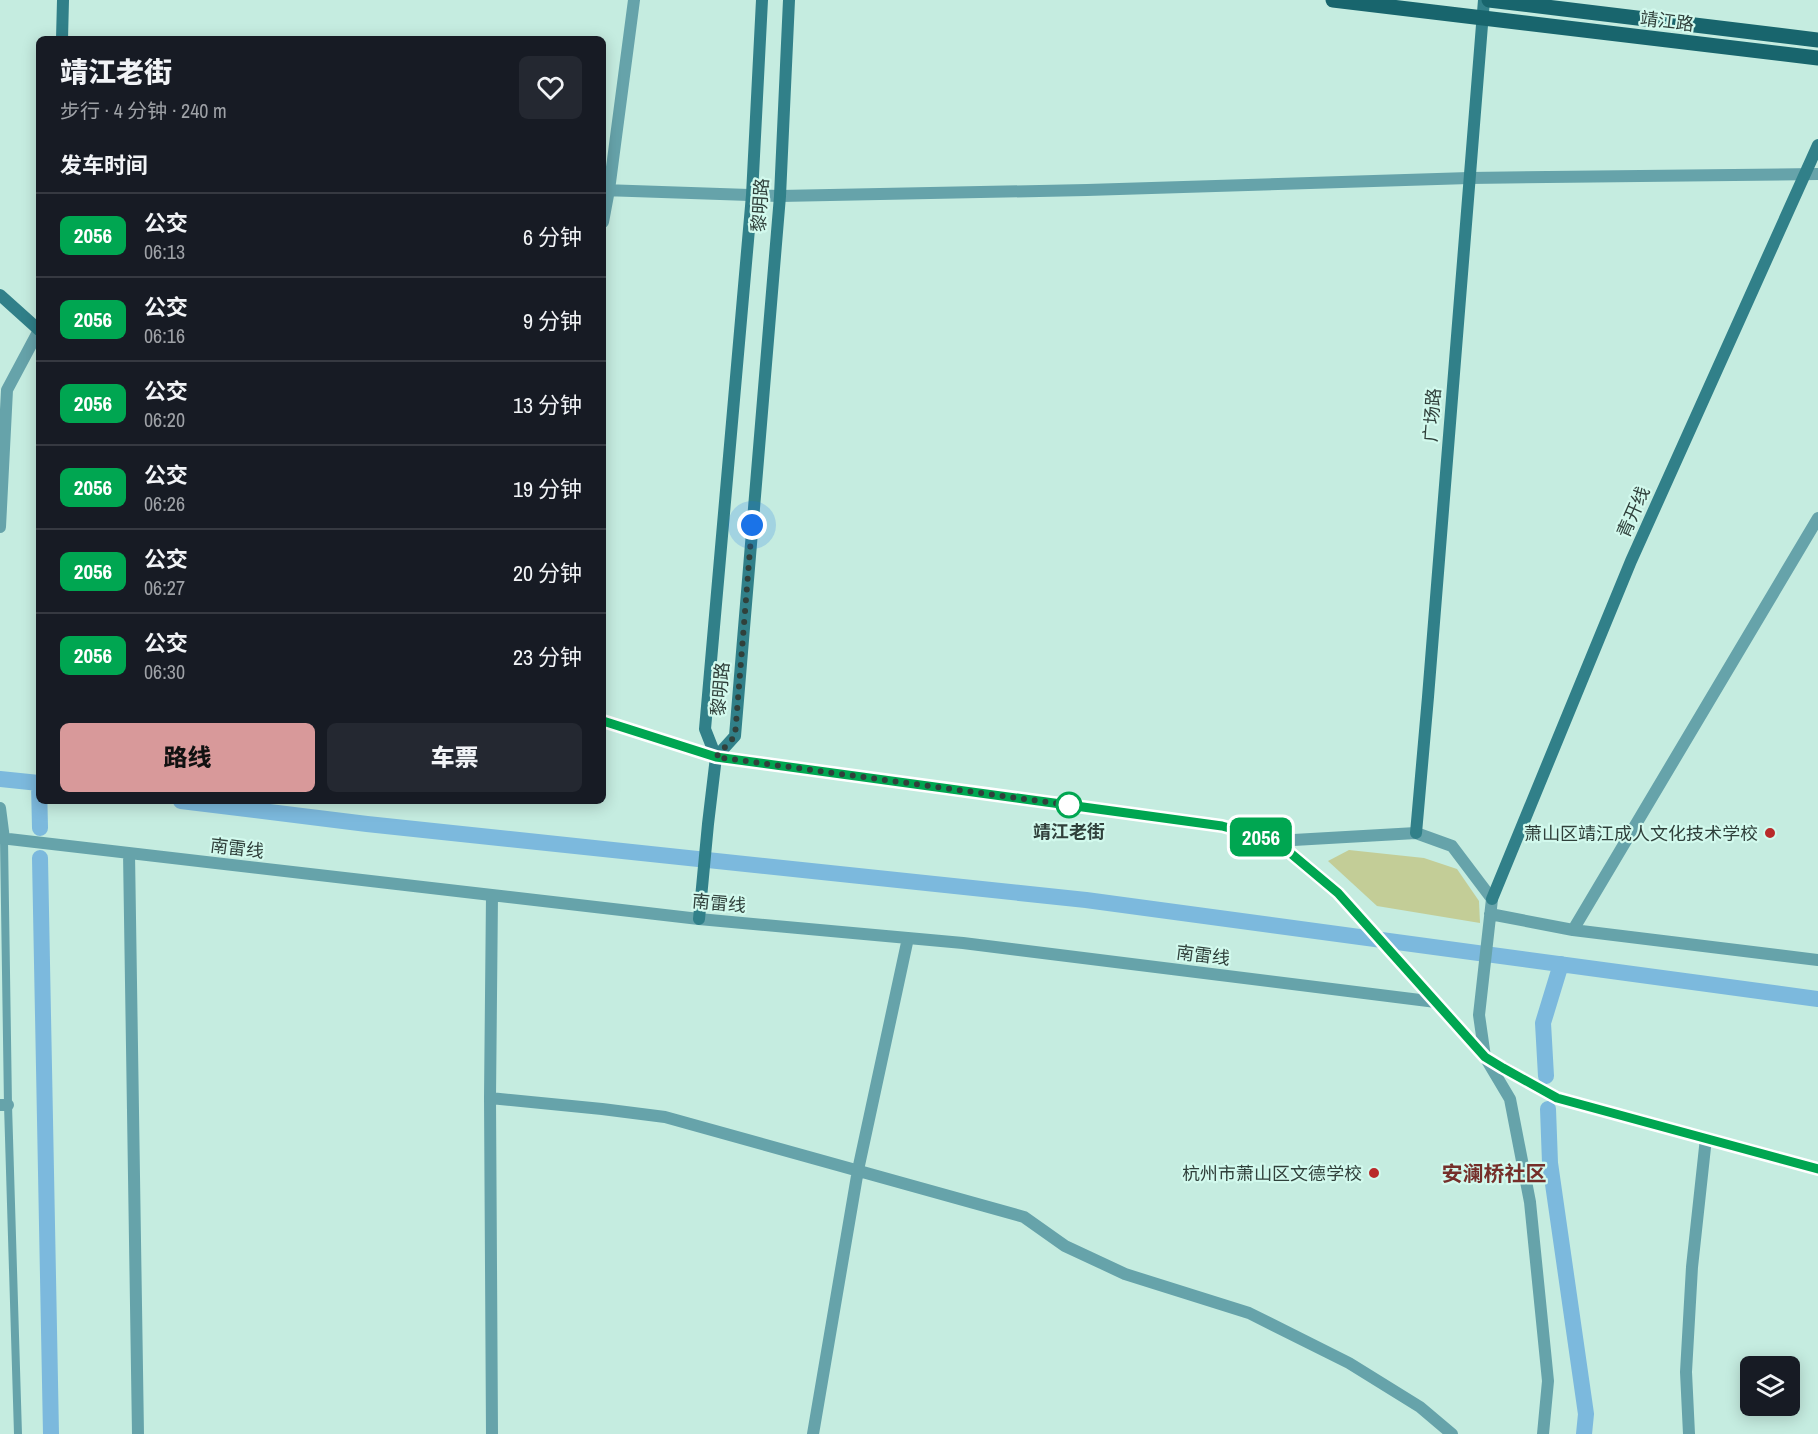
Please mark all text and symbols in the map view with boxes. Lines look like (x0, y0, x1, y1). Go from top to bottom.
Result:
street label: 靖江路 (1639, 5, 1695, 37)
text: 靖江老街 (60, 53, 172, 91)
button: heart (519, 56, 582, 119)
text: 步行 · 4 分钟 · 240 m (60, 97, 227, 124)
text: 发车时间 (60, 150, 148, 180)
street label: 黎明路 (746, 177, 774, 233)
text: 公交 (144, 208, 188, 238)
text: 2056 (74, 221, 112, 250)
text: 6 分钟 (523, 222, 582, 252)
text: 06:13 (144, 238, 185, 265)
text: 公交 (144, 292, 188, 322)
text: 2056 (74, 305, 112, 334)
text: 9 分钟 (523, 306, 582, 336)
text: 06:16 (144, 322, 185, 349)
text: 公交 (144, 376, 188, 406)
street label: 广场路 (1418, 387, 1446, 443)
text: 2056 (74, 389, 112, 418)
text: 13 分钟 (513, 390, 582, 420)
text: 06:20 (144, 406, 185, 433)
text: 公交 (144, 460, 188, 490)
text: 2056 (74, 473, 112, 502)
text: 19 分钟 (513, 474, 582, 504)
street label: 青开线 (1611, 482, 1655, 542)
text: 06:26 (144, 490, 185, 517)
your location (737, 510, 767, 540)
text: 公交 (144, 544, 188, 574)
text: 2056 (74, 557, 112, 586)
text: 20 分钟 (513, 558, 582, 588)
text: 06:27 (144, 574, 185, 601)
text: 公交 (144, 628, 188, 658)
text: 2056 (74, 641, 112, 670)
text: 23 分钟 (513, 642, 582, 672)
text: 06:30 (144, 658, 185, 685)
street label: 黎明路 (705, 661, 735, 717)
button: 路线 (60, 723, 315, 792)
button: 车票 (327, 723, 582, 792)
marker: 靖江老街 (1056, 792, 1082, 818)
line badge: 2056 (1219, 818, 1303, 856)
place label: 靖江老街 (1033, 819, 1105, 844)
place label: 萧山区靖江成人文化技术学校 (1524, 821, 1758, 846)
text: 2056 (1242, 823, 1280, 852)
marker: 萧山区靖江成人文化技术学校 (1763, 826, 1777, 840)
street label: 南雷线 (209, 832, 265, 864)
street label: 南雷线 (691, 888, 747, 918)
street label: 南雷线 (1175, 939, 1231, 971)
district label: 安澜桥社区 (1442, 1159, 1547, 1188)
place label: 杭州市萧山区文德学校 (1182, 1161, 1362, 1186)
marker: 杭州市萧山区文德学校 (1367, 1166, 1381, 1180)
map controls (1740, 1356, 1800, 1416)
button: layers (1740, 1356, 1800, 1416)

